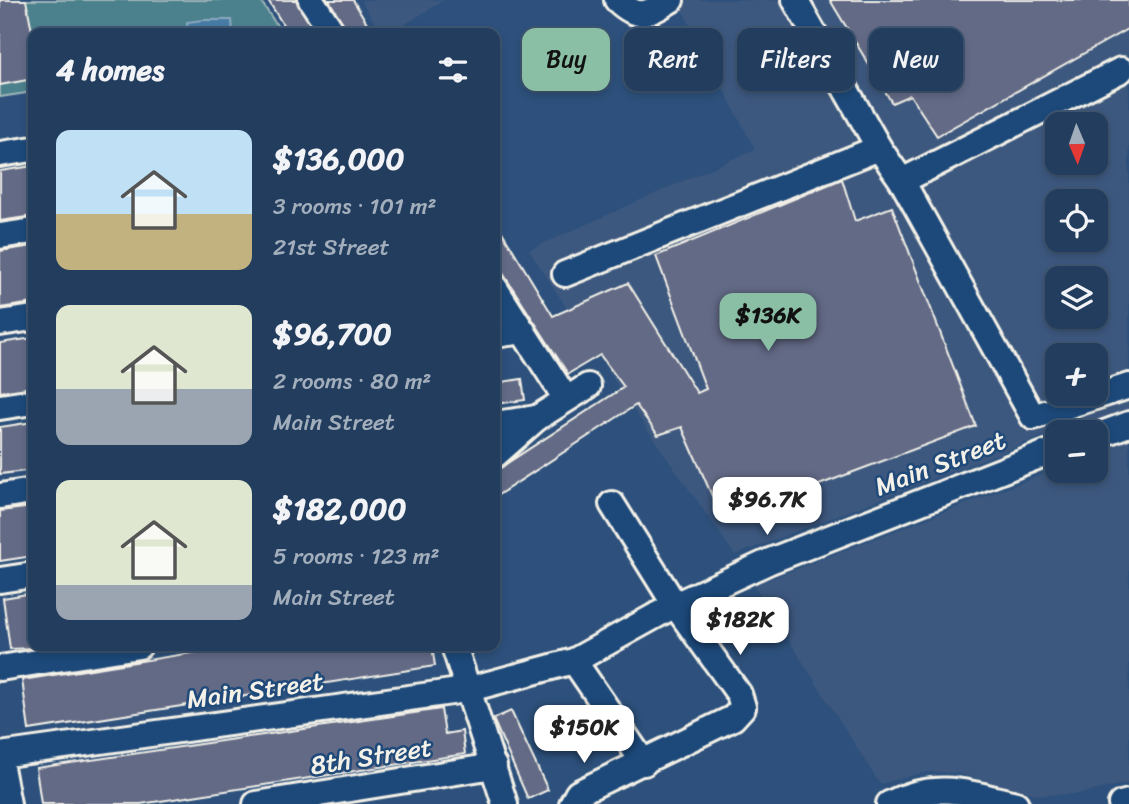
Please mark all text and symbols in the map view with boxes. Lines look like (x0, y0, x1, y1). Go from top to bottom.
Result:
chip: Buy (522, 28, 610, 91)
chip: Rent (624, 28, 723, 91)
chip: Filters (737, 28, 855, 91)
chip: New (869, 28, 963, 91)
text: 4 homes (56, 43, 164, 97)
icon: filters (434, 51, 472, 89)
north arrow (1045, 112, 1108, 175)
map controls (1045, 112, 1108, 483)
text: $136,000 (273, 132, 405, 186)
icon: home (112, 158, 196, 242)
text: 3 rooms · 101 m² (273, 186, 437, 227)
button: locate (1045, 189, 1108, 252)
text: 21st Street (273, 227, 390, 268)
button: layers (1045, 266, 1108, 329)
pin: $136K (719, 294, 817, 353)
text: $136K (735, 295, 801, 336)
text: $96,700 (273, 307, 392, 361)
icon: home (112, 333, 196, 417)
button: + (1045, 343, 1108, 406)
text: 2 rooms · 80 m² (273, 361, 431, 402)
text: Main Street (273, 402, 395, 443)
street label: Main Street (867, 417, 1013, 509)
button: − (1045, 420, 1108, 483)
pin: $96.7K (710, 477, 824, 537)
text: $96.7K (729, 479, 805, 520)
text: $182,000 (273, 482, 406, 536)
icon: home (112, 508, 196, 592)
text: 5 rooms · 123 m² (273, 536, 440, 577)
text: Main Street (273, 577, 395, 618)
pin: $182K (691, 598, 789, 657)
text: $182K (707, 599, 773, 640)
street label: Main Street (184, 658, 326, 722)
pin: $150K (535, 706, 633, 765)
text: $150K (550, 707, 618, 748)
street label: 8th Street (307, 724, 435, 788)

